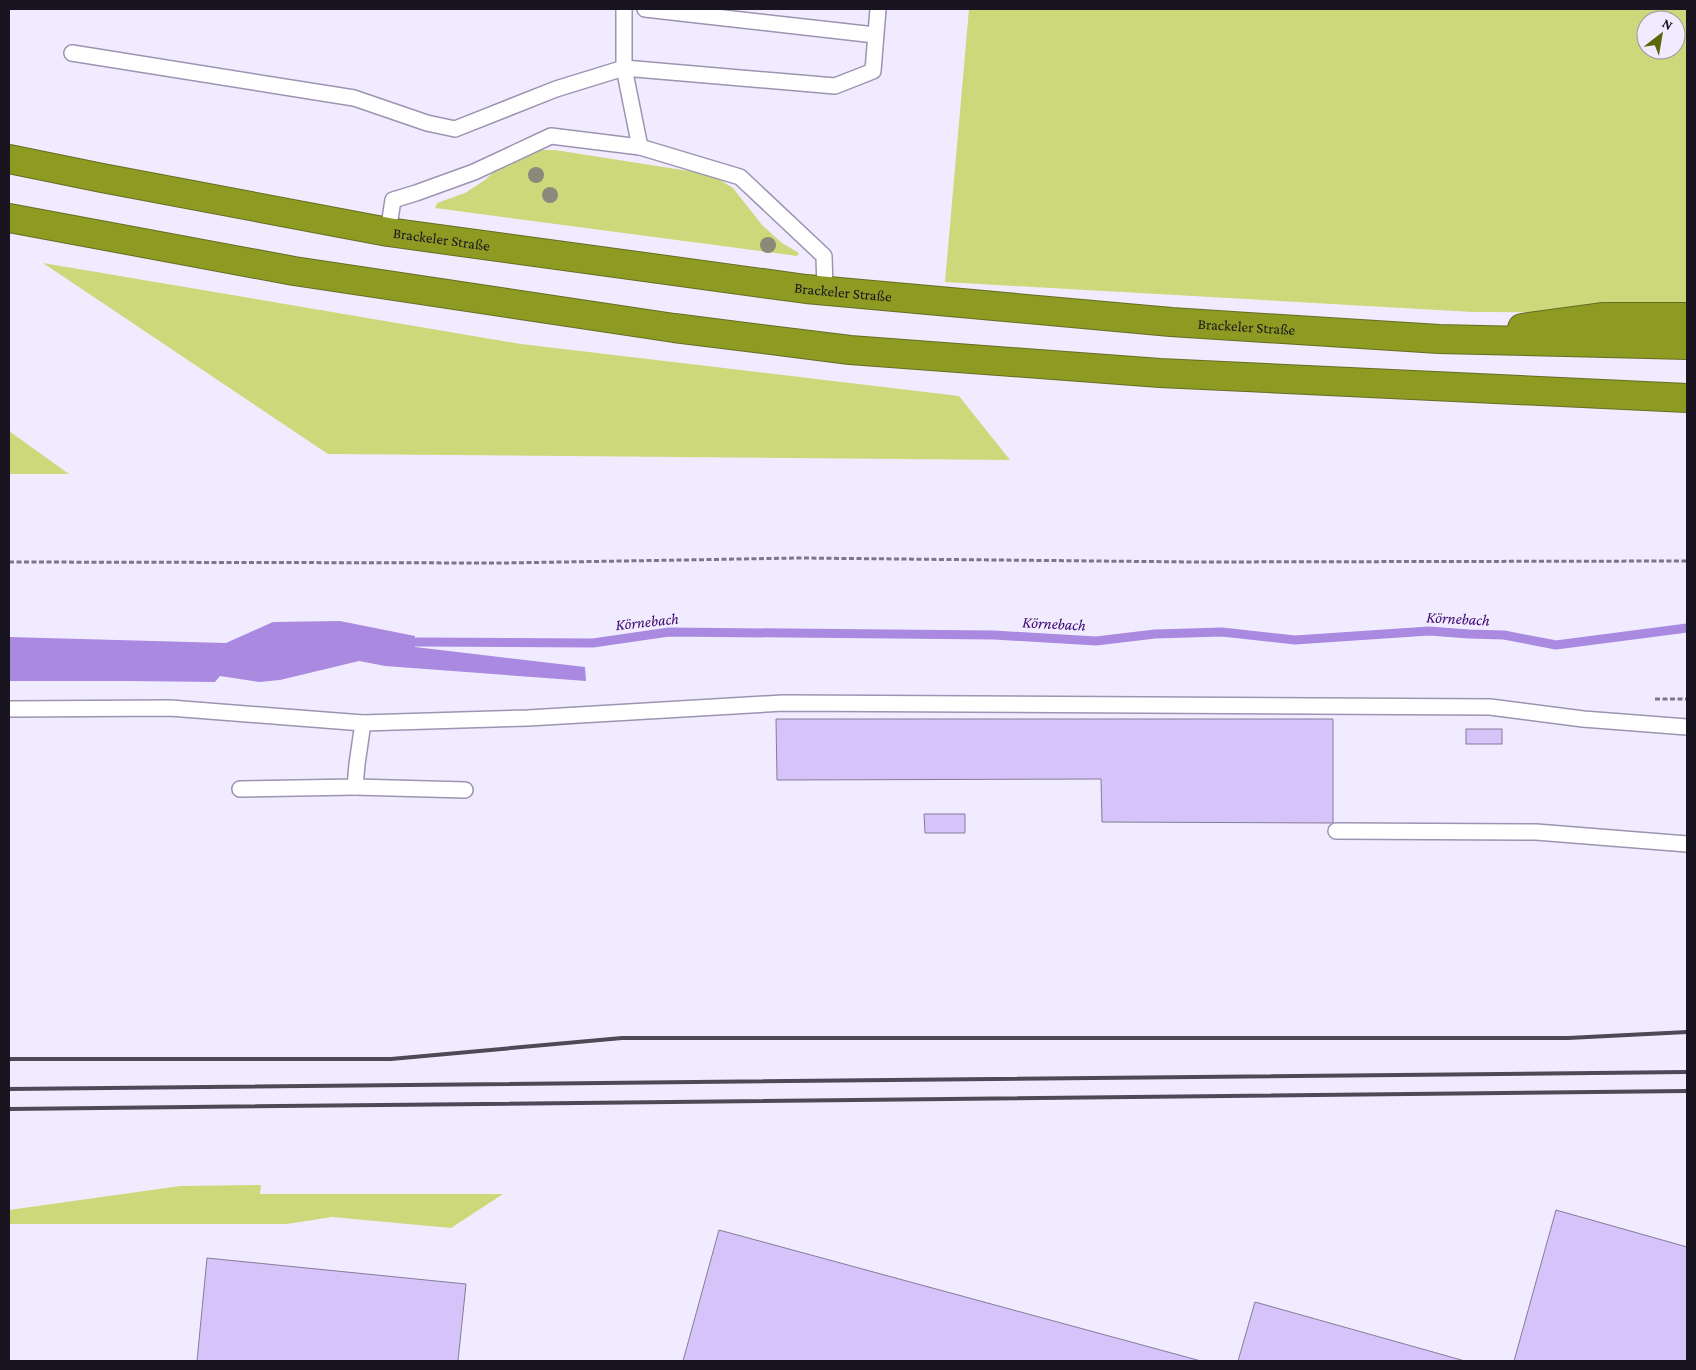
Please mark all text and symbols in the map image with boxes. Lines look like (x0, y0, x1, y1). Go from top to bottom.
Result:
north arrow (1636, 10, 1686, 60)
text: N (1659, 15, 1676, 33)
street label: Brackeler Straße (392, 225, 491, 254)
street label: Brackeler Straße (793, 279, 893, 305)
street label: Brackeler Straße (1197, 316, 1296, 338)
water label: Körnebach (1426, 608, 1490, 629)
water label: Körnebach (615, 610, 680, 633)
water label: Körnebach (1022, 613, 1086, 634)

